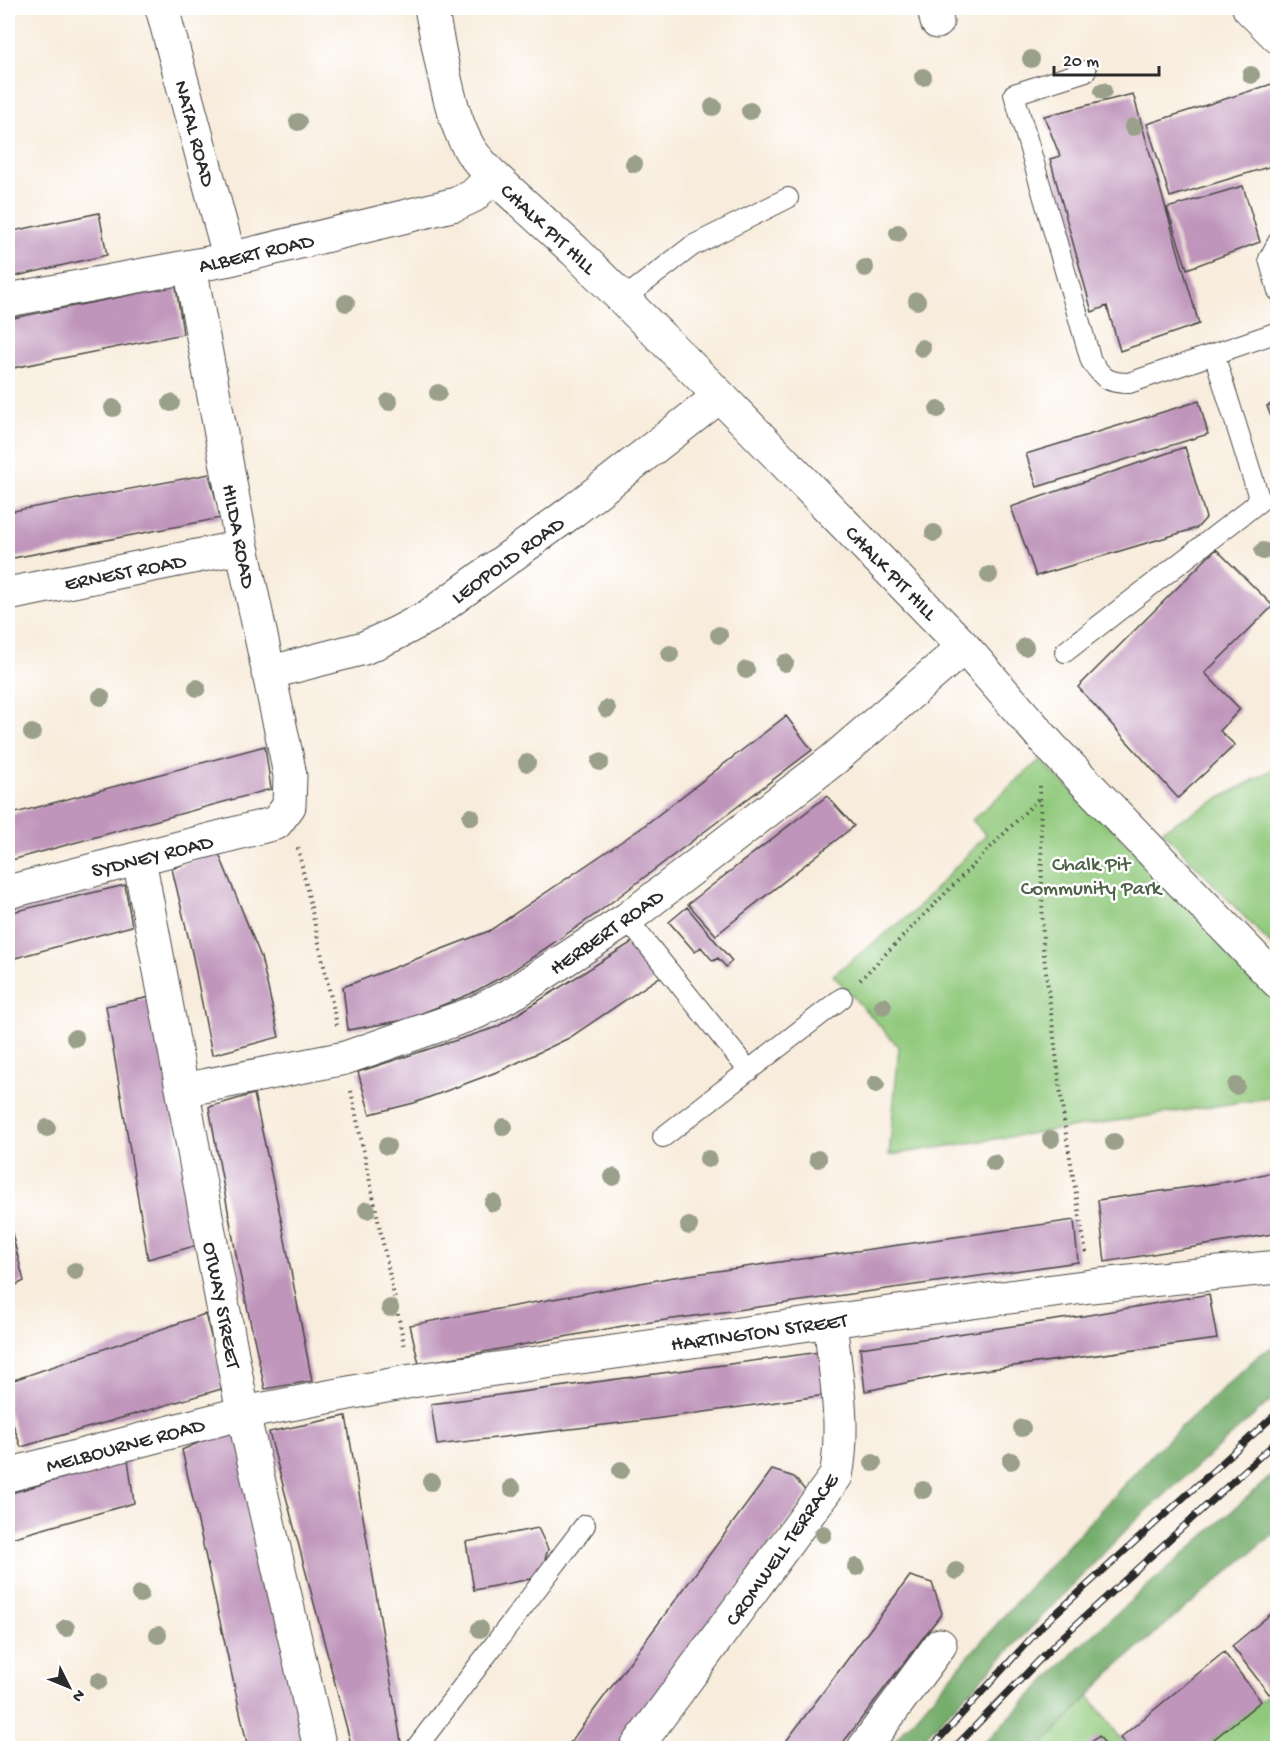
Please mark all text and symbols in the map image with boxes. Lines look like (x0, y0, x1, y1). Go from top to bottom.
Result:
scale bar (1054, 39, 1159, 77)
text: 20 m (1063, 52, 1099, 73)
street label: NATAL ROAD (166, 78, 219, 190)
street label: CHALK PIT HILL (493, 180, 601, 282)
street label: ALBERT ROAD (197, 230, 317, 281)
street label: HILDA ROAD (214, 483, 259, 591)
street label: LEOPOLD ROAD (448, 512, 571, 611)
street label: CHALK PIT HILL (838, 522, 942, 628)
street label: ERNEST ROAD (63, 550, 189, 598)
street label: SYDNEY ROAD (89, 831, 217, 886)
park label: Chalk Pit Community Park (1021, 854, 1164, 903)
street label: HERBERT ROAD (546, 885, 670, 982)
street label: OTWAY STREET (195, 1240, 244, 1372)
street label: HARTINGTON STREET (670, 1310, 850, 1359)
street label: MELBOURNE ROAD (44, 1414, 208, 1481)
street label: CROMWELL TERRACE (722, 1469, 847, 1632)
north arrow (39, 1657, 99, 1717)
text: N (67, 1685, 88, 1706)

